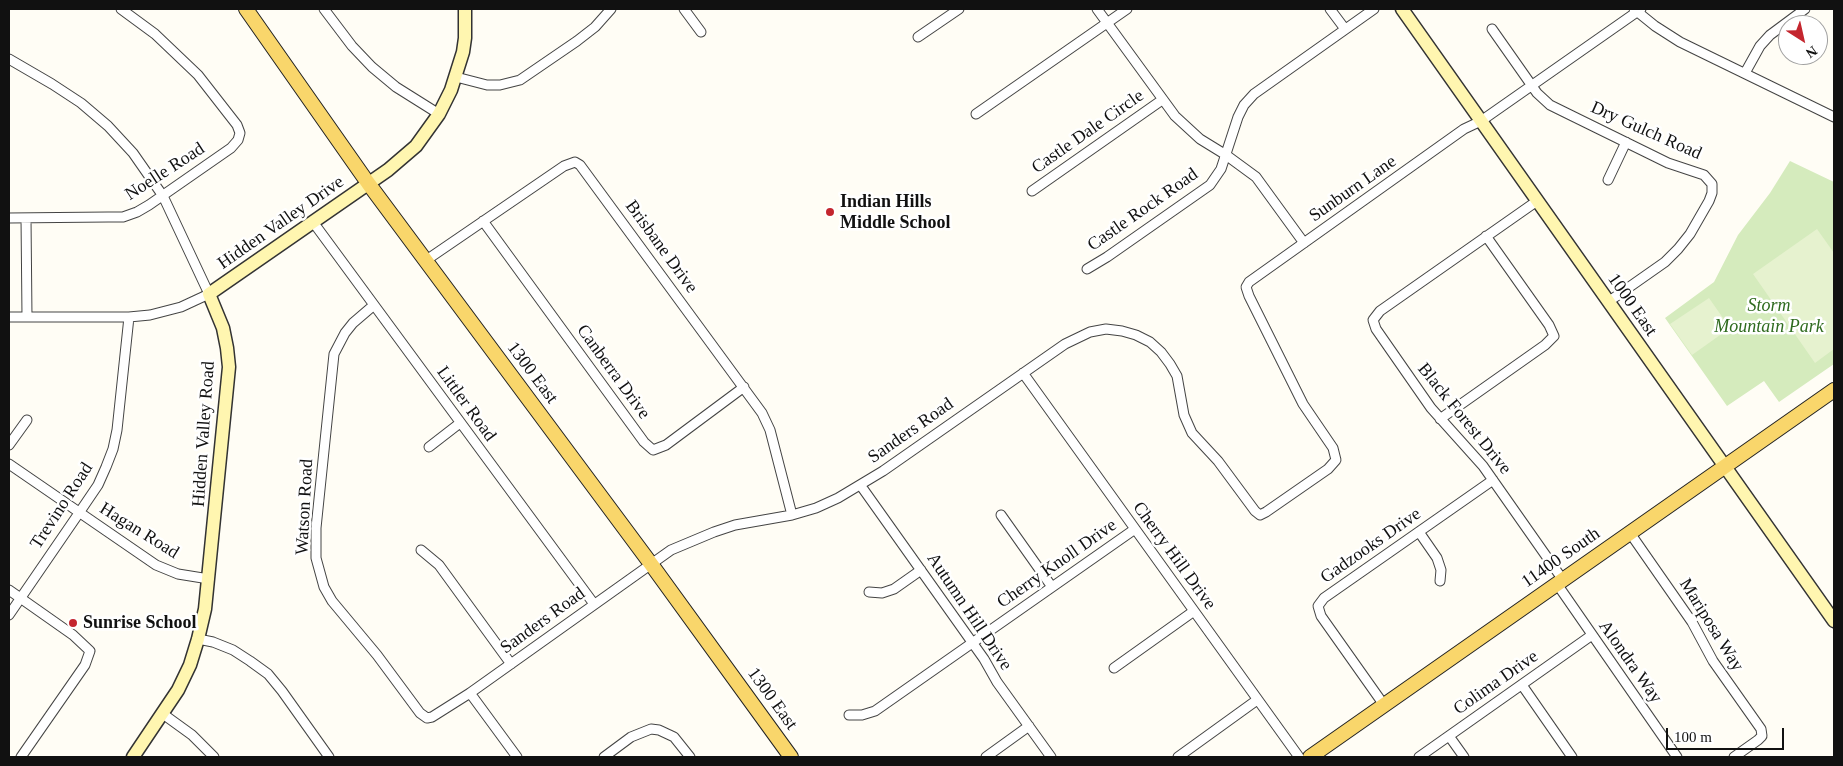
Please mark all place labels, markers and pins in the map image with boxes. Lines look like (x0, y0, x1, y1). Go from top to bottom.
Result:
place label: Indian Hills Middle School (840, 191, 951, 233)
marker: Indian Hills Middle School (824, 206, 836, 218)
place label: Sunrise School (83, 612, 197, 634)
marker: Sunrise School (67, 617, 79, 629)

